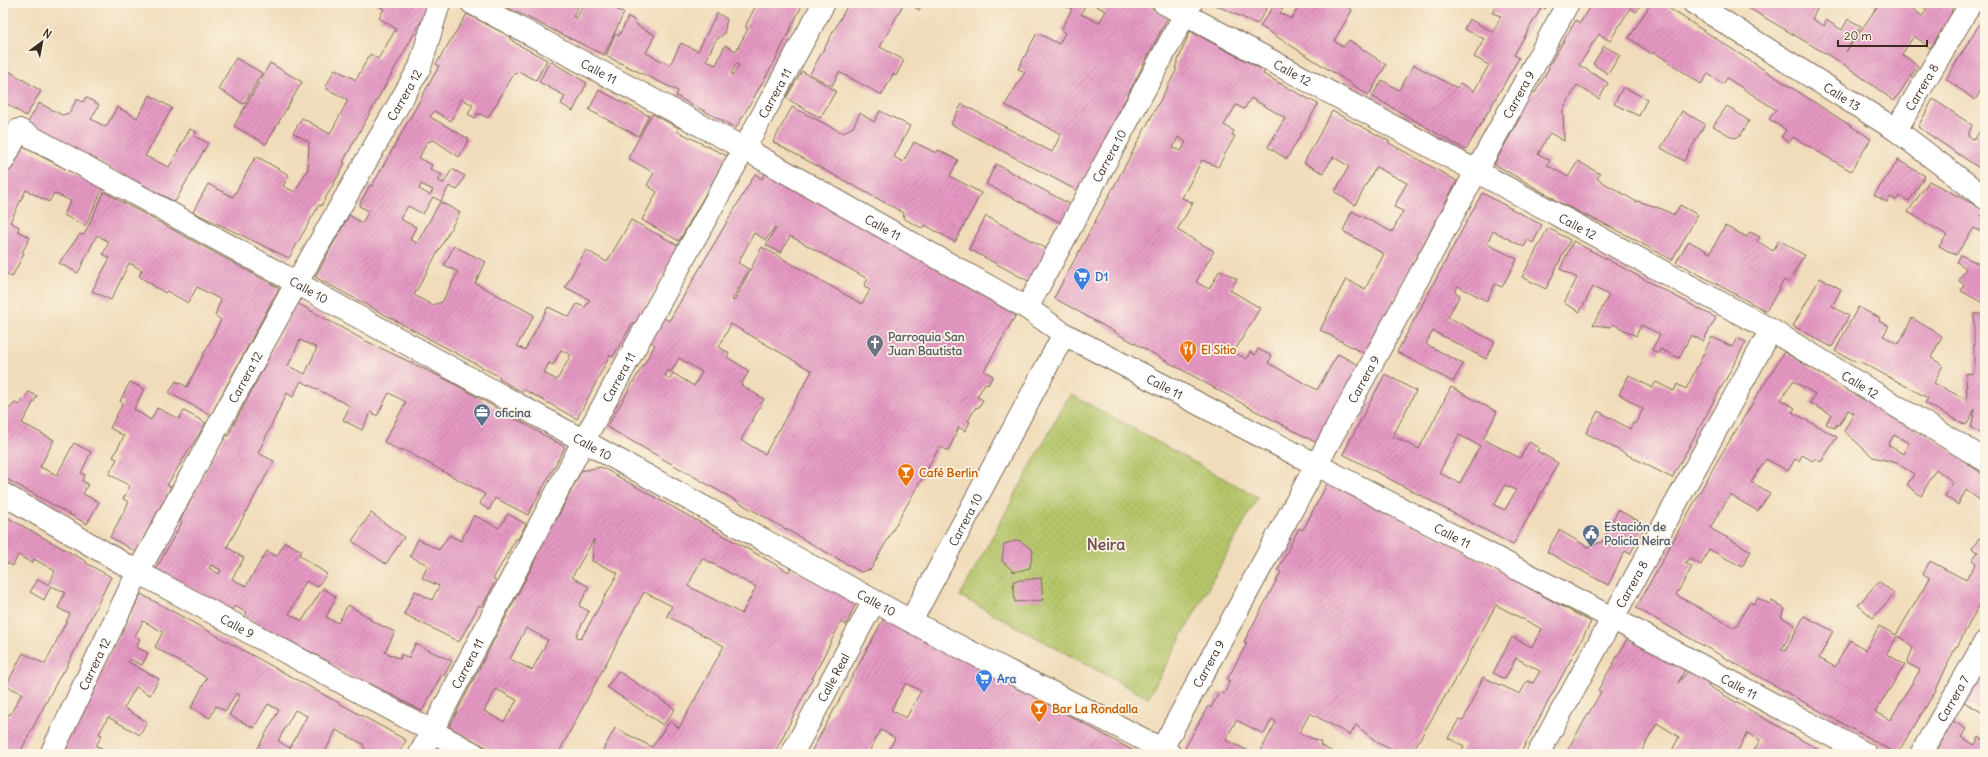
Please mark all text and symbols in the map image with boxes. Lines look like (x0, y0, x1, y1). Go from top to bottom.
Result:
north arrow (22, 22, 62, 62)
scale bar (1838, 22, 1927, 48)
text: N (40, 26, 54, 41)
text: 20 m (1844, 28, 1872, 43)
street label: Calle 11 (578, 55, 620, 87)
street label: Calle 12 (1271, 56, 1314, 89)
street label: Carrera 8 (1902, 61, 1941, 113)
street label: Carrera 12 (384, 66, 425, 123)
street label: Carrera 11 (755, 66, 794, 121)
street label: Carrera 9 (1499, 68, 1537, 121)
street label: Calle 13 (1821, 79, 1864, 113)
street label: Carrera 10 (1089, 127, 1129, 185)
street label: Calle 12 (1556, 210, 1600, 242)
street label: Calle 11 (862, 211, 904, 243)
supermarket icon: D1 (1072, 266, 1092, 291)
place label: D1 (1095, 269, 1108, 284)
street label: Calle 10 (287, 273, 331, 306)
place label: Parroquia San Juan Bautista (888, 329, 965, 358)
church icon: Parroquia San Juan Bautista (865, 333, 885, 358)
restaurant icon: El Sitio (1178, 339, 1198, 364)
place label: El Sitio (1201, 342, 1237, 357)
street label: Carrera 12 (225, 348, 265, 405)
street label: Carrera 11 (599, 350, 638, 405)
street label: Carrera 9 (1344, 353, 1382, 405)
street label: Calle 12 (1839, 367, 1882, 401)
street label: Calle 11 (1144, 371, 1185, 402)
office icon: oficina (472, 402, 492, 427)
place label: oficina (495, 405, 531, 420)
street label: Calle 10 (571, 430, 615, 463)
bar icon: Café Berlin (896, 462, 916, 487)
place label: Café Berlin (919, 465, 978, 480)
street label: Carrera 10 (945, 490, 985, 549)
place label: Estación de Policía Neira (1604, 519, 1671, 548)
street label: Calle 11 (1432, 520, 1473, 551)
public building icon: Estación de Policía Neira (1581, 523, 1601, 548)
district label: Neira (1087, 534, 1125, 554)
street label: Carrera 8 (1612, 558, 1651, 610)
street label: Calle 10 (855, 586, 899, 619)
street label: Calle 9 (218, 611, 257, 641)
street label: Carrera 12 (75, 635, 113, 692)
street label: Carrera 11 (448, 636, 487, 691)
street label: Carrera 9 (1189, 637, 1227, 690)
street label: Calle Real (814, 650, 852, 704)
supermarket icon: Ara (974, 668, 994, 693)
street label: Calle 11 (1718, 670, 1760, 702)
place label: Ara (997, 671, 1016, 686)
street label: Carrera 7 (1934, 672, 1972, 724)
bar icon: Bar La Rondalla (1029, 698, 1049, 723)
place label: Bar La Rondalla (1052, 701, 1138, 716)

